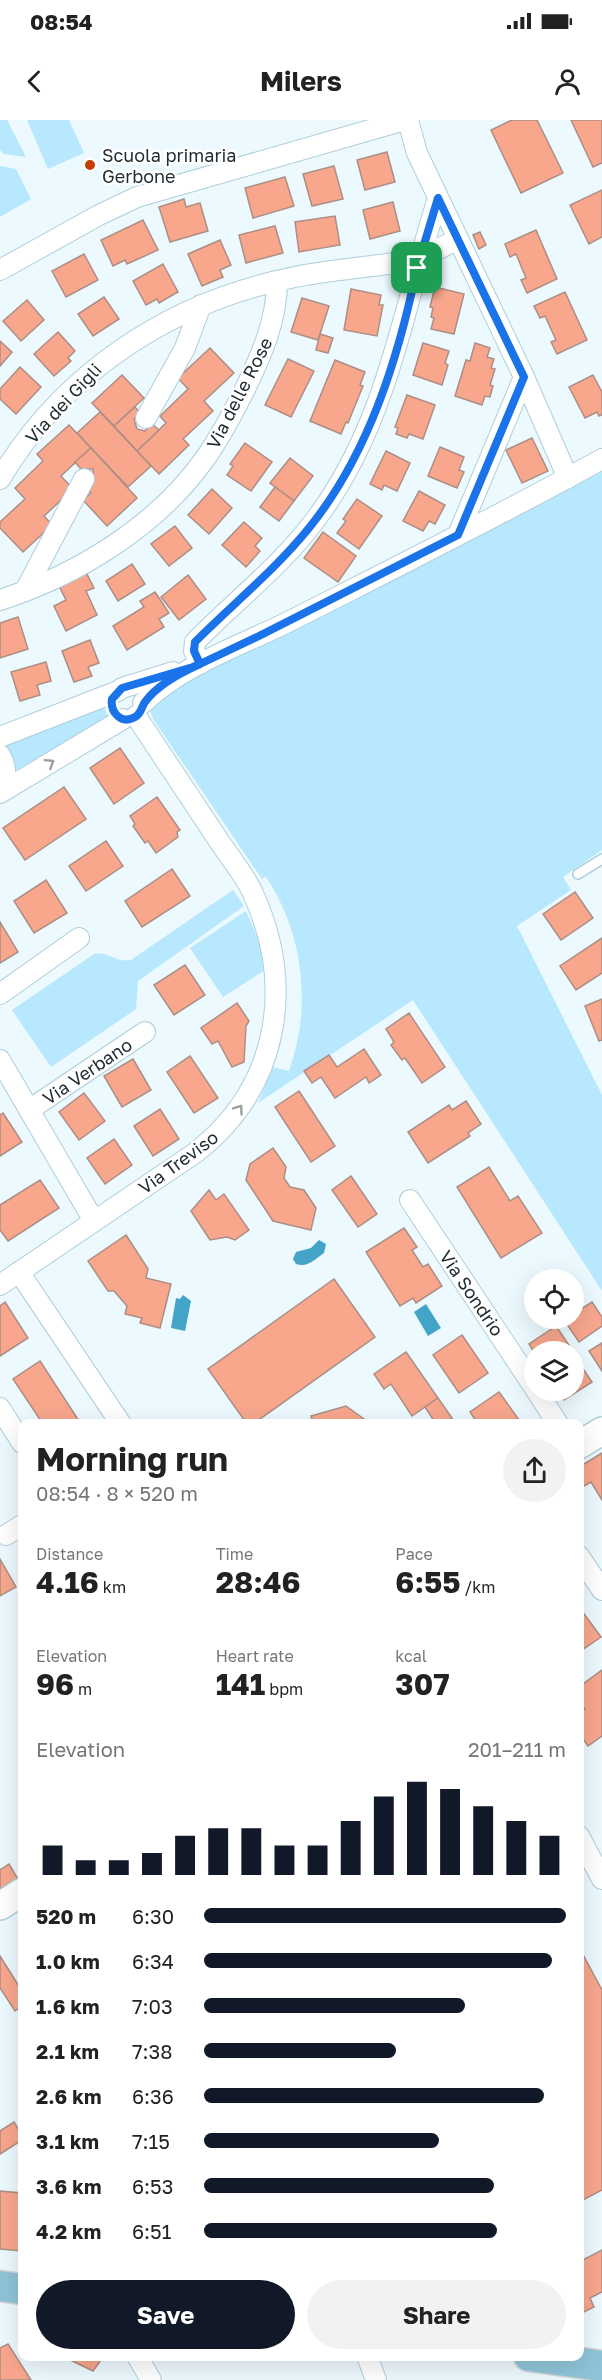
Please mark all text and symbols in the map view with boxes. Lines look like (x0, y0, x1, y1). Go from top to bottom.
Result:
text: 08:54 (30, 8, 93, 35)
icon: back (18, 65, 51, 98)
text: Milers (260, 65, 342, 97)
icon: person (551, 65, 584, 98)
place label: Scuola primaria Gerbone (102, 144, 236, 187)
marker: Scuola primaria Gerbone (83, 158, 97, 172)
pin (391, 242, 442, 293)
icon: arrive (400, 251, 433, 284)
street label: Via delle Rose (201, 334, 277, 452)
street label: Via dei Gigli (20, 358, 106, 448)
one-way arrow (44, 760, 55, 771)
street label: Via Verbano (38, 1033, 136, 1109)
one-way arrow (232, 1105, 243, 1116)
street label: Via Treviso (134, 1126, 222, 1198)
street label: Via Sondrio (435, 1246, 509, 1340)
map controls (524, 1269, 584, 1401)
button: locate (524, 1269, 584, 1329)
button: layers (524, 1341, 584, 1401)
text: Morning run (36, 1439, 228, 1478)
button: share (503, 1439, 566, 1502)
text: 08:54 · 8 × 520 m (36, 1481, 198, 1505)
text: Distance (36, 1544, 103, 1564)
text: Time (216, 1544, 253, 1564)
text: Pace (395, 1544, 433, 1564)
text: 4.16 (36, 1564, 99, 1600)
text: 28:46 (216, 1564, 301, 1600)
text: 6:55 (395, 1564, 461, 1600)
text: km (99, 1577, 126, 1597)
text: /km (461, 1577, 495, 1597)
text: Elevation (36, 1646, 107, 1666)
text: Heart rate (216, 1646, 294, 1666)
text: kcal (395, 1646, 427, 1666)
text: 96 (36, 1666, 74, 1702)
text: 141 (216, 1666, 265, 1702)
text: 307 (395, 1666, 449, 1702)
text: m (74, 1679, 92, 1699)
text: bpm (265, 1679, 303, 1699)
text: Elevation (36, 1737, 125, 1761)
text: 201–211 m (468, 1737, 566, 1761)
text: 520 m (36, 1904, 96, 1928)
text: 6:30 (132, 1904, 174, 1928)
text: 1.0 km (36, 1949, 100, 1973)
text: 6:34 (132, 1949, 174, 1973)
text: 1.6 km (36, 1994, 100, 2018)
text: 7:03 (132, 1994, 173, 2018)
text: 2.1 km (36, 2039, 99, 2063)
text: 7:38 (132, 2039, 173, 2063)
text: 2.6 km (36, 2084, 101, 2108)
text: 6:36 (132, 2084, 174, 2108)
text: 3.1 km (36, 2129, 99, 2153)
text: 7:15 (132, 2129, 170, 2153)
text: 3.6 km (36, 2174, 101, 2198)
text: 6:53 (132, 2174, 173, 2198)
text: 4.2 km (36, 2219, 101, 2243)
text: 6:51 (132, 2219, 171, 2243)
button: Save (36, 2280, 295, 2349)
button: Share (307, 2280, 566, 2349)

